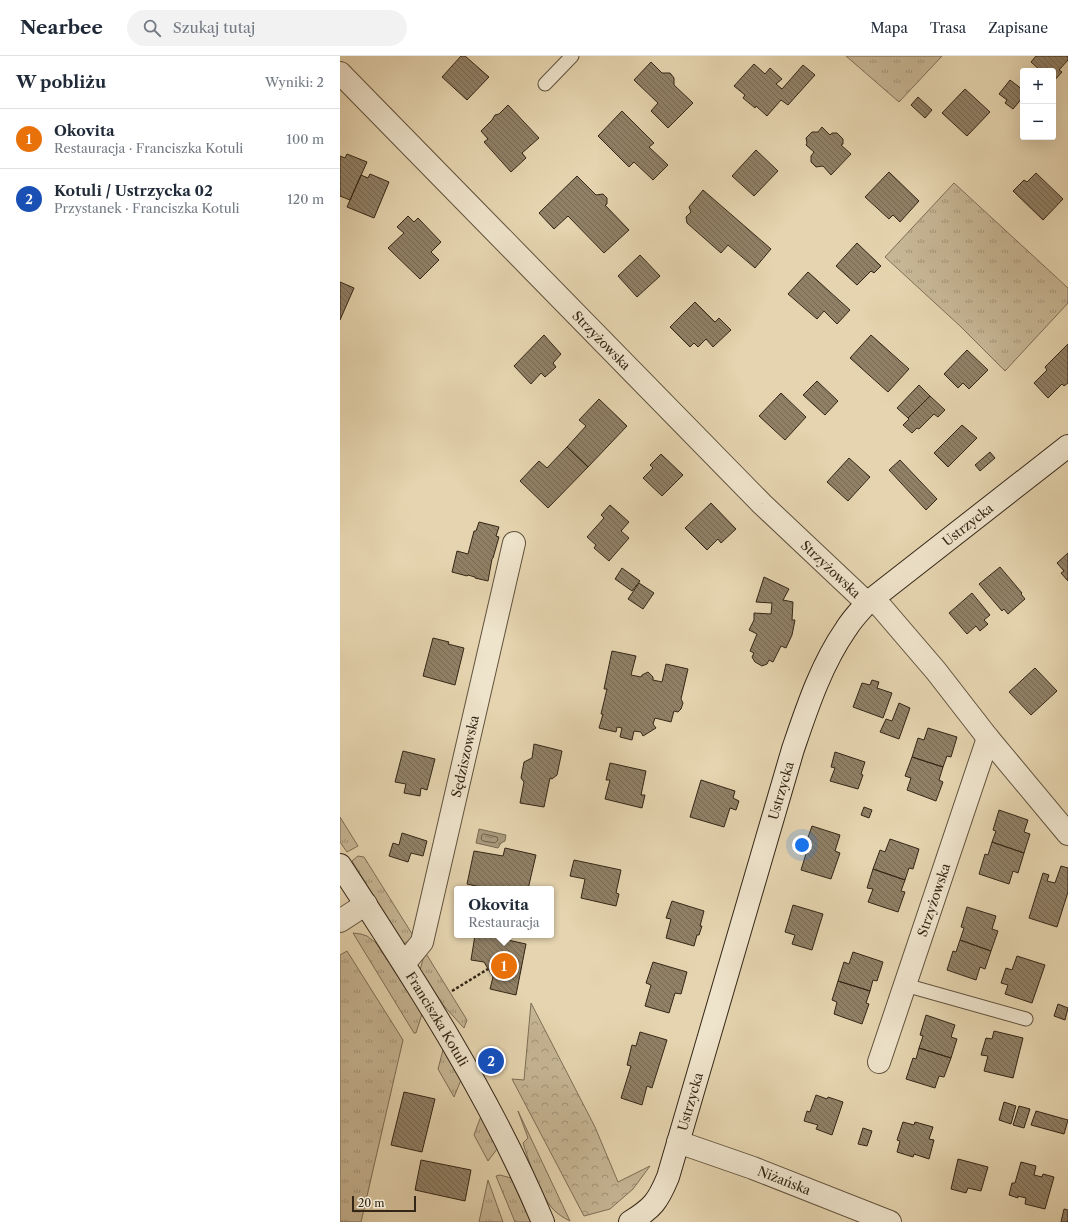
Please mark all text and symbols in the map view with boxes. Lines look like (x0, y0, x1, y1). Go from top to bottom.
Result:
search box (127, 10, 407, 46)
text: Nearbee (20, 16, 103, 39)
icon: search (141, 17, 163, 39)
text: Szukaj tutaj (173, 18, 255, 37)
text: Mapa (870, 19, 908, 37)
text: Trasa (930, 19, 966, 37)
text: Zapisane (988, 19, 1048, 37)
map controls (1020, 68, 1056, 140)
button: + (1020, 68, 1056, 104)
text: W pobliżu (16, 72, 106, 92)
text: Wyniki: 2 (265, 74, 324, 90)
button: − (1020, 104, 1056, 140)
text: Okovita (54, 121, 115, 140)
text: 1 (26, 131, 32, 147)
text: 100 m (286, 131, 324, 147)
text: Restauracja · Franciszka Kotuli (54, 140, 243, 156)
text: Kotuli / Ustrzycka 02 (54, 181, 213, 200)
text: 2 (25, 191, 33, 207)
text: 120 m (287, 191, 324, 207)
text: Przystanek · Franciszka Kotuli (54, 200, 239, 216)
street label: Strzyżowska (569, 307, 634, 373)
street label: Ustrzycka (939, 500, 996, 549)
street label: Strzyżowska (798, 537, 864, 601)
street label: Sędziszowska (448, 713, 482, 799)
street label: Ustrzycka (765, 759, 797, 822)
your location (792, 835, 812, 855)
street label: Strzyżowska (914, 861, 953, 939)
popup (454, 886, 554, 938)
text: Okovita (468, 895, 529, 914)
text: Restauracja (468, 914, 540, 930)
pin: 1 (491, 951, 517, 981)
street label: Franciszka Kotuli (403, 969, 472, 1069)
pin: 2 (478, 1046, 504, 1076)
street label: Ustrzycka (674, 1070, 706, 1133)
street label: Niżańska (755, 1163, 813, 1198)
scale bar (352, 1194, 416, 1213)
text: 20 m (358, 1196, 384, 1210)

